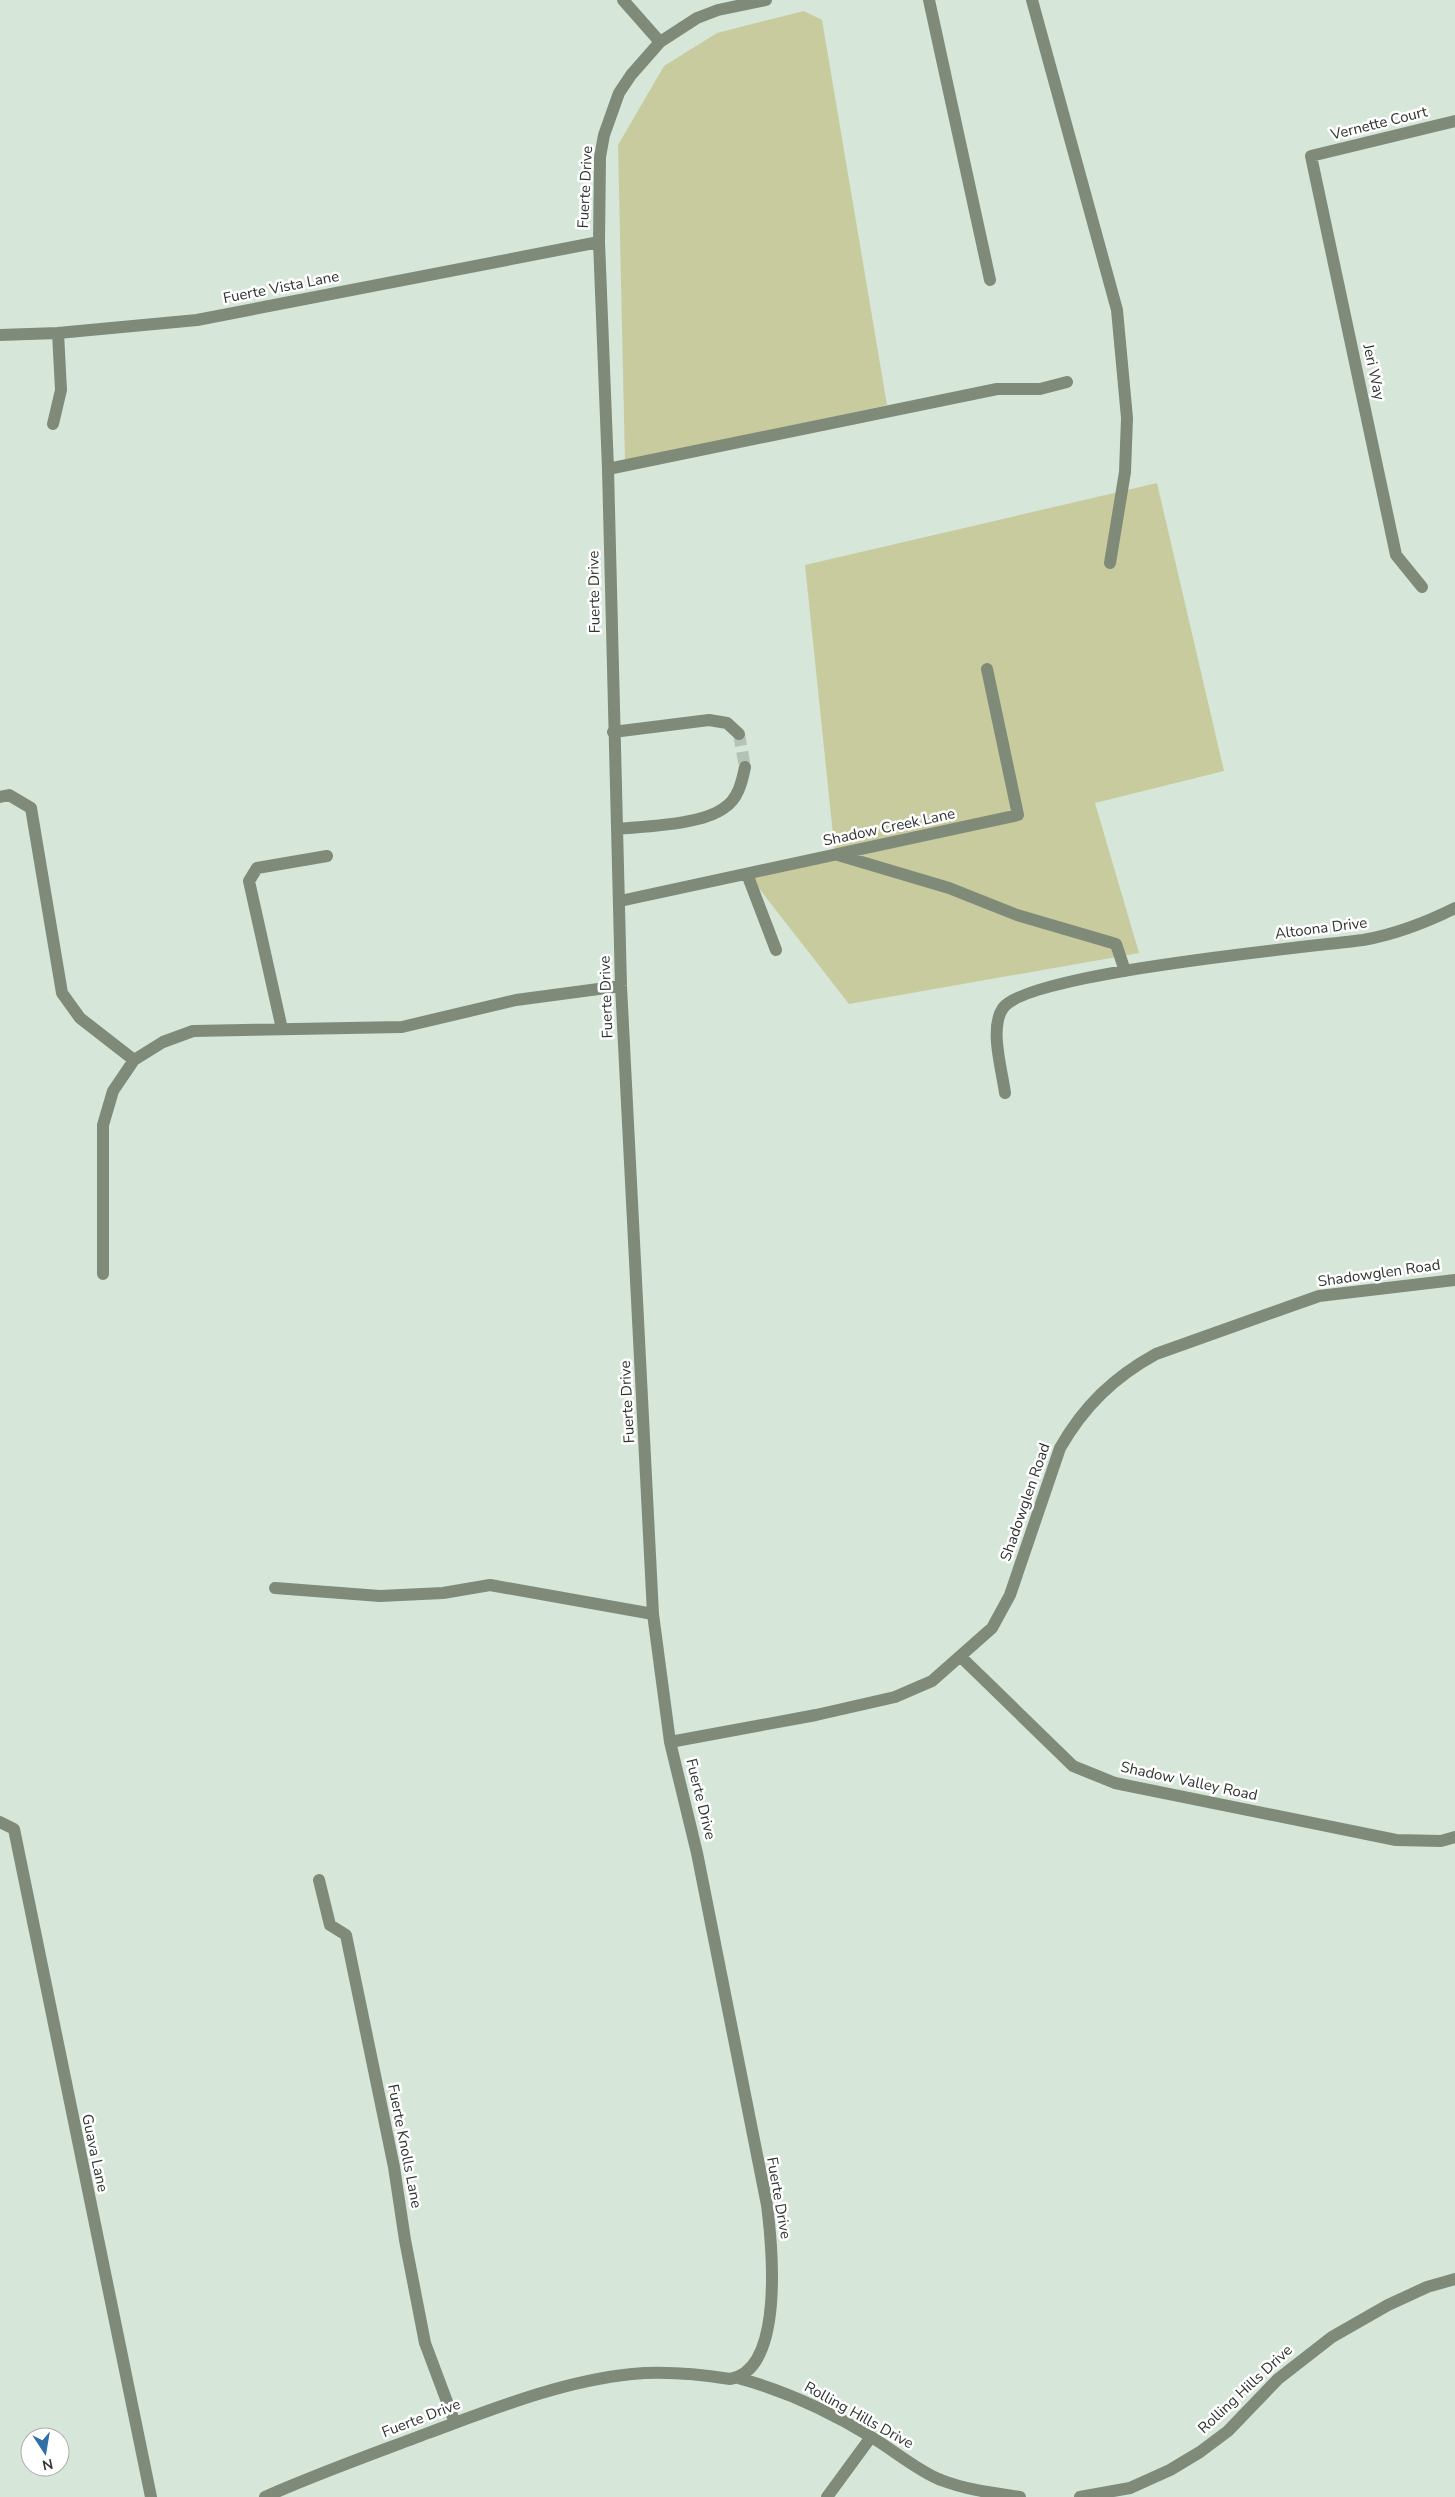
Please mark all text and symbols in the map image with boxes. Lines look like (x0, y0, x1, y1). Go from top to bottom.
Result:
street label: Vernette Court (1328, 101, 1430, 145)
street label: Fuerte Drive (573, 145, 597, 229)
street label: Fuerte Vista Lane (221, 266, 341, 308)
street label: Jeri Way (1358, 341, 1390, 402)
street label: Fuerte Drive (583, 550, 605, 634)
street label: Shadow Creek Lane (821, 803, 957, 851)
street label: Altoona Drive (1274, 912, 1368, 944)
street label: Fuerte Drive (595, 955, 617, 1039)
street label: Shadowglen Road (1316, 1254, 1442, 1292)
street label: Fuerte Drive (615, 1360, 639, 1444)
street label: Shadowglen Road (995, 1440, 1055, 1564)
street label: Fuerte Drive (681, 1756, 721, 1842)
street label: Shadow Valley Road (1119, 1757, 1259, 1805)
street label: Fuerte Knolls Lane (383, 2082, 427, 2210)
street label: Guava Lane (77, 2112, 113, 2194)
street label: Fuerte Drive (762, 2155, 796, 2241)
street label: Rolling Hills Drive (1194, 2340, 1296, 2438)
street label: Rolling Hills Drive (801, 2377, 917, 2453)
street label: Fuerte Drive (379, 2394, 463, 2442)
north arrow (20, 2427, 70, 2477)
text: N (40, 2454, 55, 2475)

